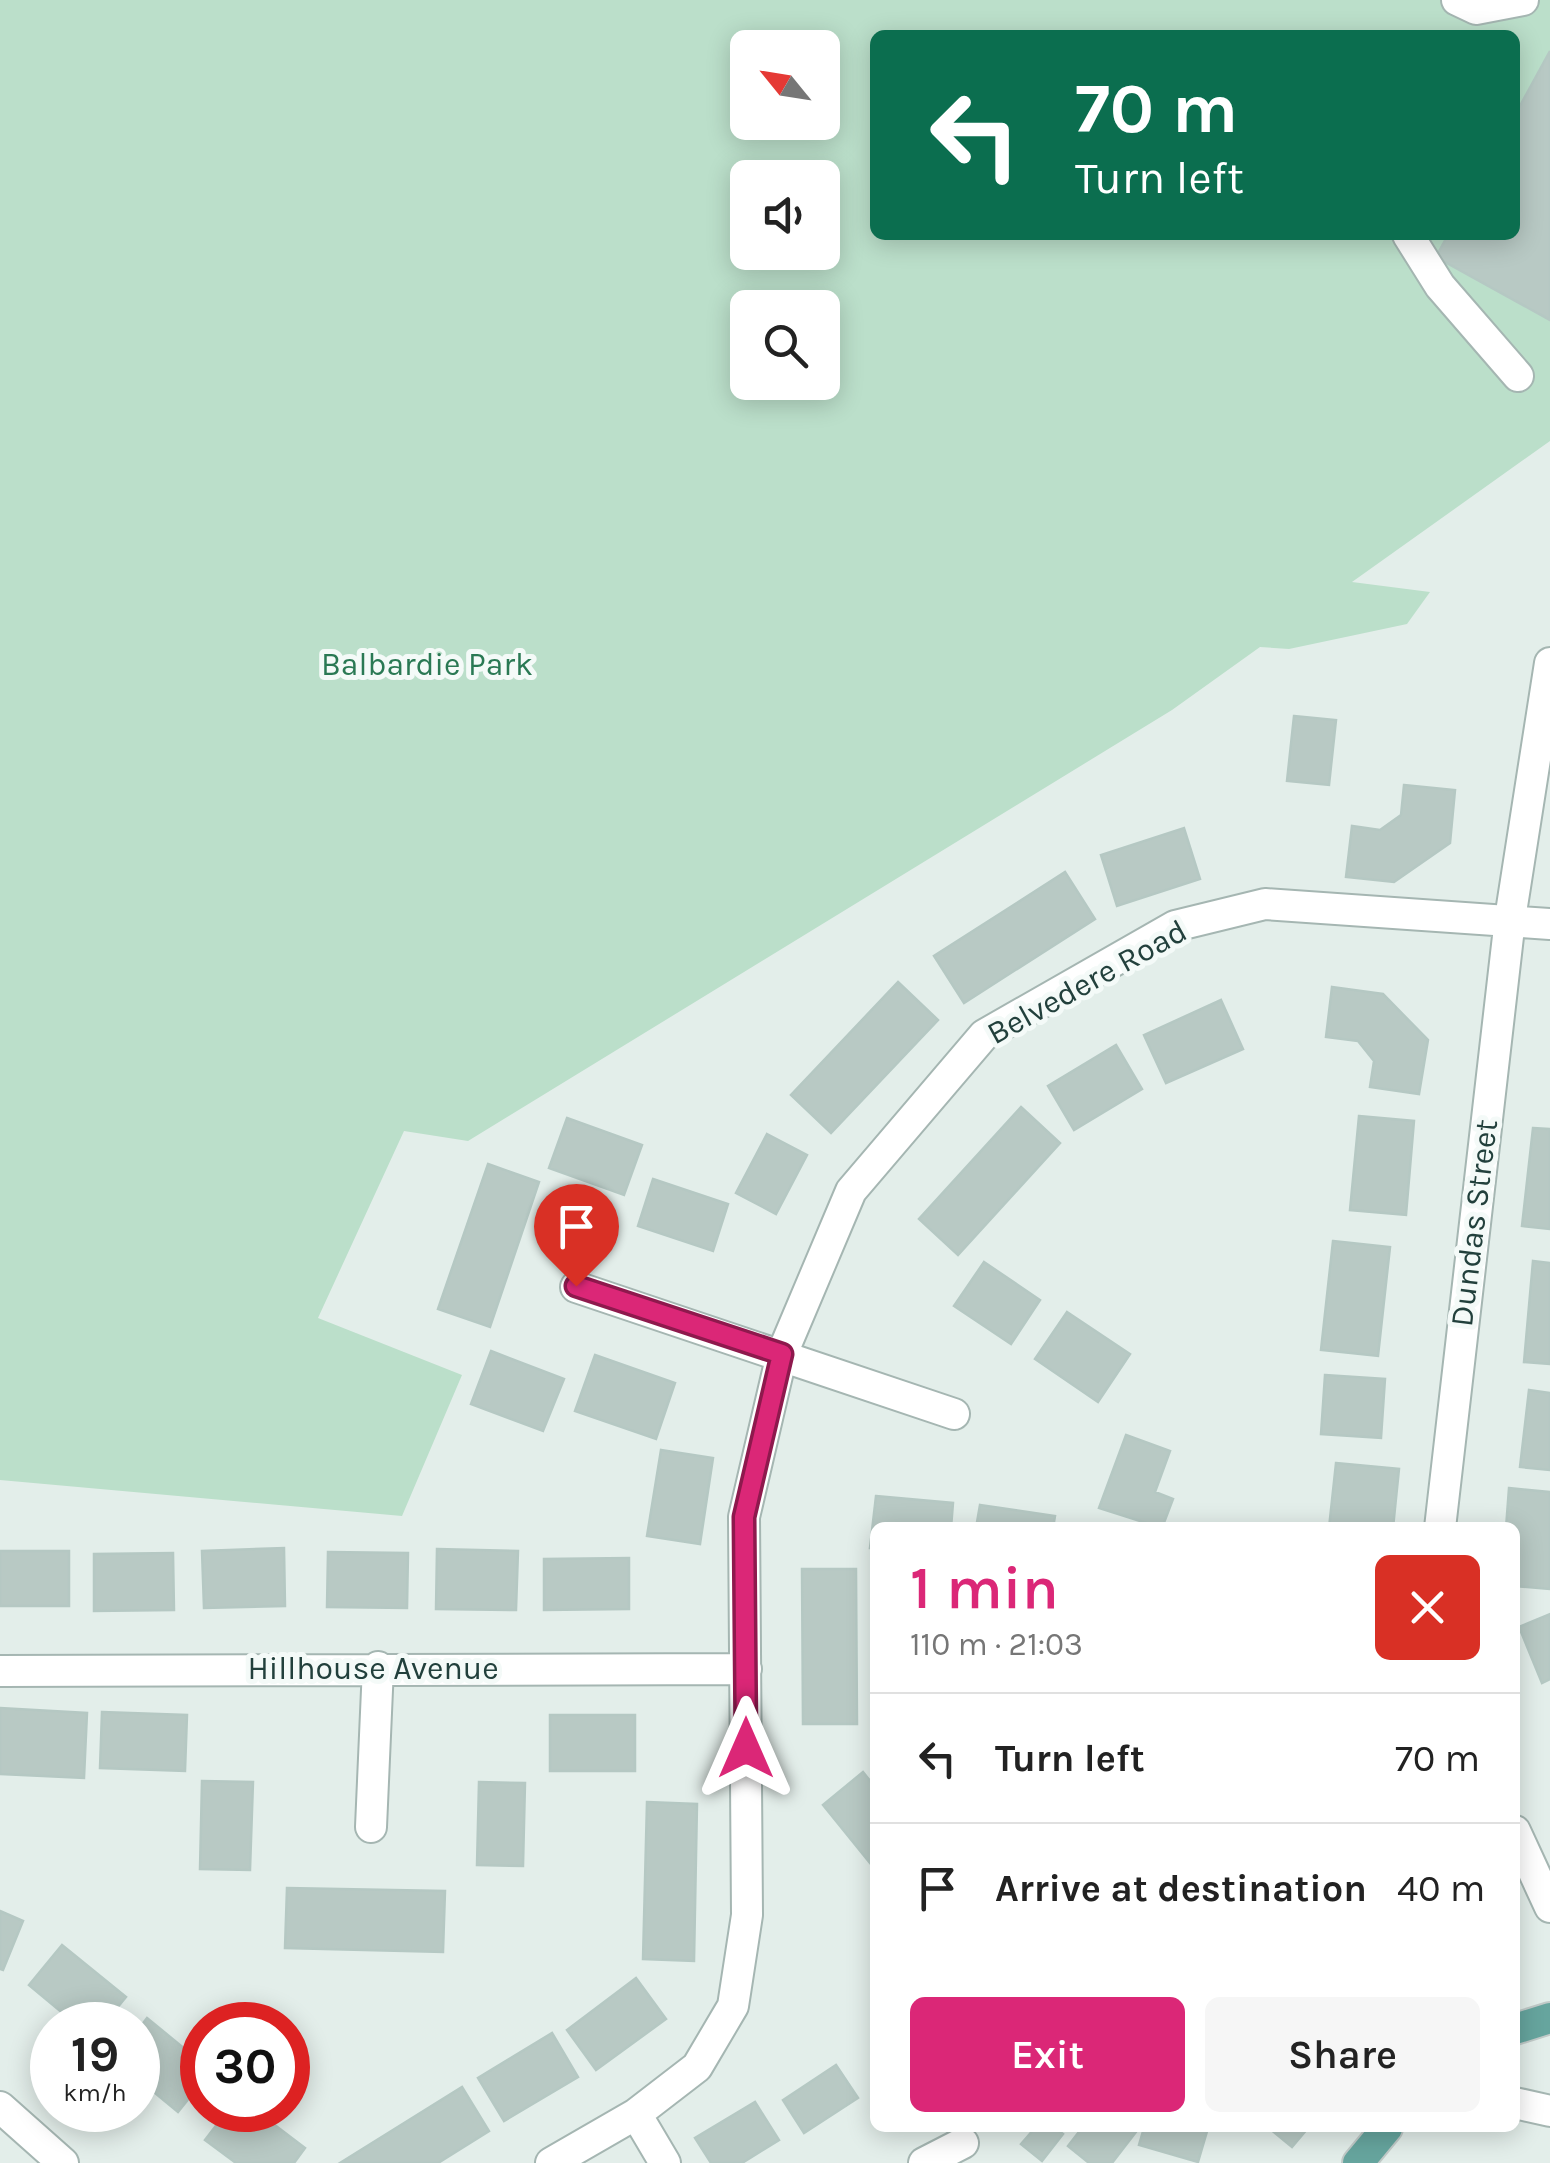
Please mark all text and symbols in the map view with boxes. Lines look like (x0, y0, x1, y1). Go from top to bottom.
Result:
north arrow (730, 30, 840, 140)
map controls (730, 30, 840, 400)
text: 70 m (1075, 68, 1238, 150)
icon: left (910, 70, 1040, 200)
text: Turn left (1075, 152, 1244, 204)
button: sound (730, 160, 840, 270)
button: search (730, 290, 840, 400)
park label: Balbardie Park (321, 646, 533, 683)
street label: Belvedere Road (981, 912, 1193, 1052)
street label: Dundas Street (1443, 1117, 1505, 1329)
pin (534, 1184, 619, 1287)
icon: arrive (549, 1199, 604, 1254)
text: 1 min (910, 1553, 1059, 1623)
button: close (1375, 1555, 1480, 1660)
text: 110 m · 21:03 (910, 1626, 1083, 1663)
street label: Hillhouse Avenue (247, 1650, 499, 1687)
position arrow (694, 1696, 798, 1800)
icon: left (910, 1731, 965, 1786)
text: Turn left (995, 1736, 1145, 1781)
text: 70 m (1395, 1736, 1480, 1781)
icon: arrive (910, 1861, 965, 1916)
text: Arrive at destination (995, 1866, 1367, 1911)
text: 40 m (1397, 1866, 1485, 1911)
button: Exit (910, 1997, 1185, 2112)
button: Share (1205, 1997, 1480, 2112)
speed limit sign: 30 (180, 2002, 310, 2132)
text: 19 (71, 2025, 119, 2084)
text: km/h (63, 2078, 127, 2107)

